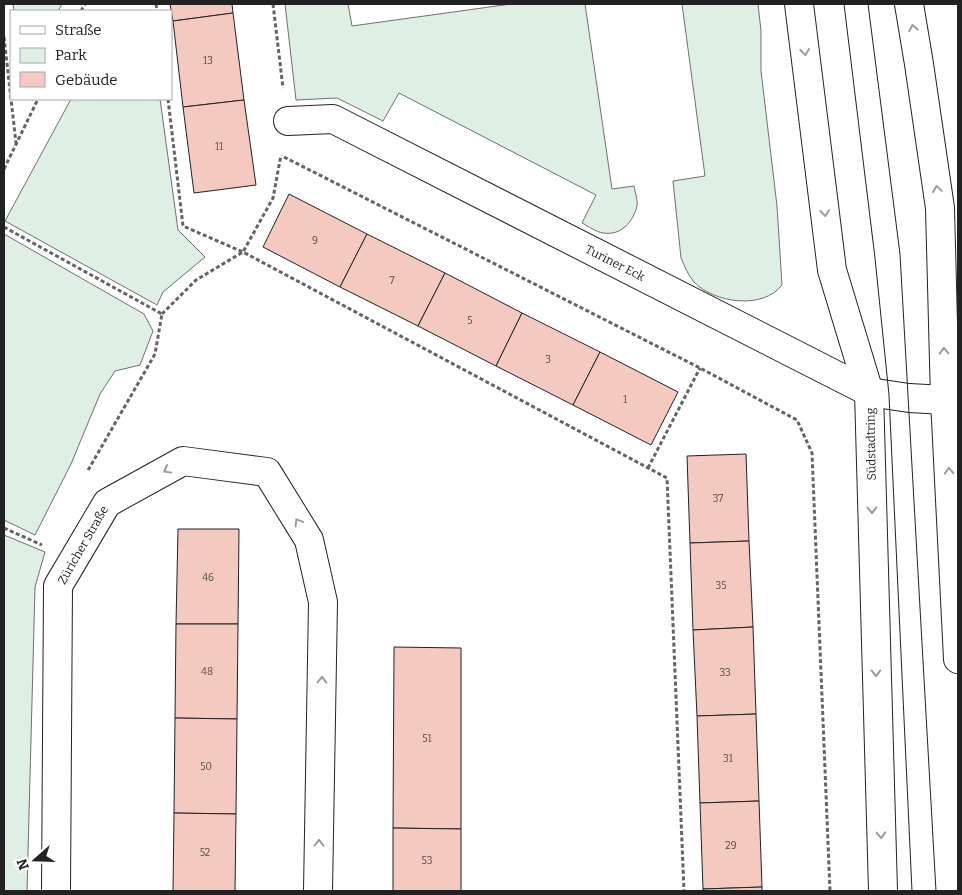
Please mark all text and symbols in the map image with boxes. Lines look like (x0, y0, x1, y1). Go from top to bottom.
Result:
legend (10, 10, 172, 100)
text: Straße (55, 21, 101, 39)
one-way arrow (909, 23, 919, 32)
text: Park (55, 46, 87, 64)
one-way arrow (799, 48, 810, 56)
house number: 13 (203, 55, 213, 67)
text: Gebäude (55, 71, 118, 89)
house number: 11 (215, 141, 223, 153)
one-way arrow (932, 184, 943, 192)
one-way arrow (819, 210, 830, 218)
house number: 9 (312, 235, 318, 247)
street label: Turiner Eck (583, 242, 647, 284)
house number: 7 (389, 275, 395, 287)
house number: 5 (467, 315, 473, 327)
one-way arrow (939, 347, 949, 354)
house number: 3 (545, 354, 551, 366)
house number: 1 (623, 394, 627, 406)
street label: Südstadtring (863, 407, 879, 480)
one-way arrow (163, 463, 172, 473)
one-way arrow (943, 467, 954, 475)
house number: 37 (713, 493, 723, 505)
street label: Züricher Straße (55, 503, 111, 587)
one-way arrow (867, 507, 878, 515)
one-way arrow (295, 519, 305, 528)
house number: 46 (202, 572, 214, 584)
house number: 35 (715, 580, 727, 592)
house number: 48 (201, 666, 213, 678)
house number: 33 (719, 667, 731, 679)
one-way arrow (871, 670, 881, 677)
one-way arrow (317, 676, 327, 684)
house number: 51 (422, 733, 432, 745)
house number: 31 (723, 753, 733, 765)
house number: 50 (200, 761, 212, 773)
one-way arrow (875, 832, 886, 840)
north arrow (10, 835, 60, 885)
one-way arrow (314, 838, 324, 846)
house number: 29 (725, 840, 737, 852)
house number: 52 (200, 847, 210, 859)
house number: 53 (422, 855, 433, 867)
text: N (13, 856, 33, 872)

